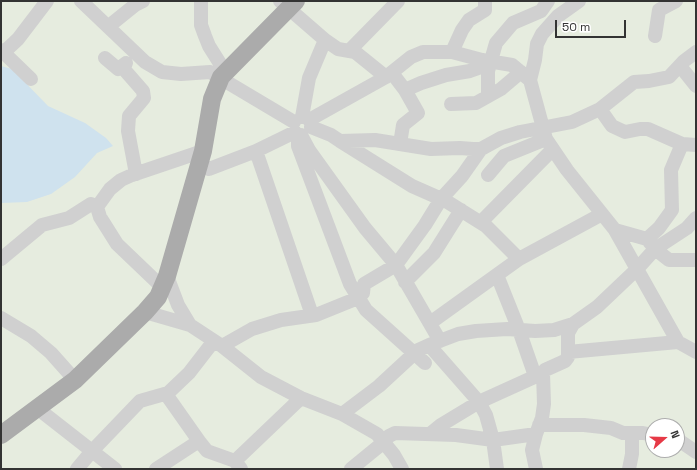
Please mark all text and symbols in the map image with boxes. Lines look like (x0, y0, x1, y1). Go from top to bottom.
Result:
scale bar (557, 12, 628, 38)
text: 50 m (562, 19, 590, 35)
north arrow (645, 418, 685, 458)
text: N (667, 428, 683, 440)

